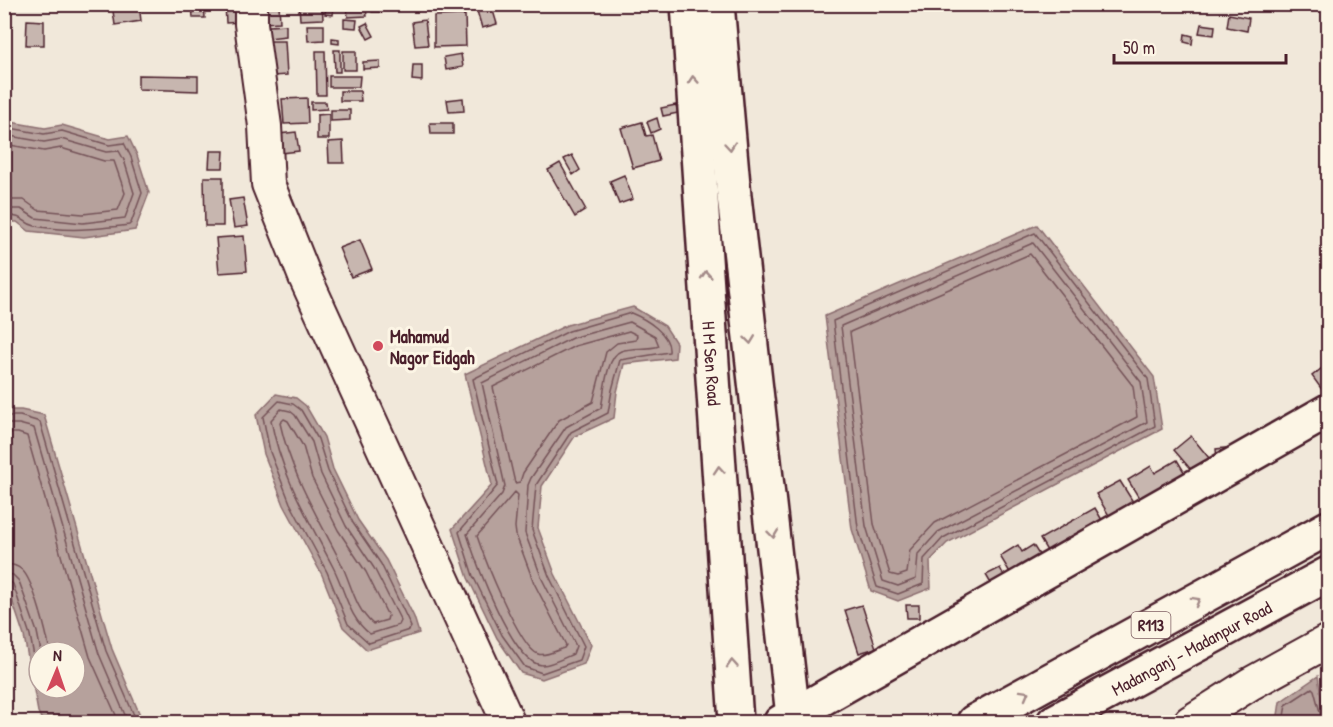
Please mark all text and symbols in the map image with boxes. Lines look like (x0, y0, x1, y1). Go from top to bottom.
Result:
scale bar (1114, 27, 1286, 65)
text: 50 m (1123, 35, 1155, 60)
one-way arrow (687, 76, 700, 85)
one-way arrow (723, 142, 736, 151)
one-way arrow (700, 270, 713, 280)
street label: H M Sen Road (697, 320, 727, 406)
place label: Mahamud Nagor Eidgah (390, 324, 475, 371)
one-way arrow (744, 336, 756, 345)
marker: Mahamud Nagor Eidgah (371, 339, 385, 353)
one-way arrow (713, 465, 726, 474)
one-way arrow (766, 530, 778, 539)
street label: Madanganj - Madanpur Road (1107, 594, 1276, 701)
one-way arrow (1190, 597, 1200, 608)
road number: R113 (1132, 612, 1170, 638)
north arrow (27, 640, 87, 700)
text: N (53, 644, 63, 666)
one-way arrow (726, 660, 739, 669)
one-way arrow (1019, 690, 1029, 701)

